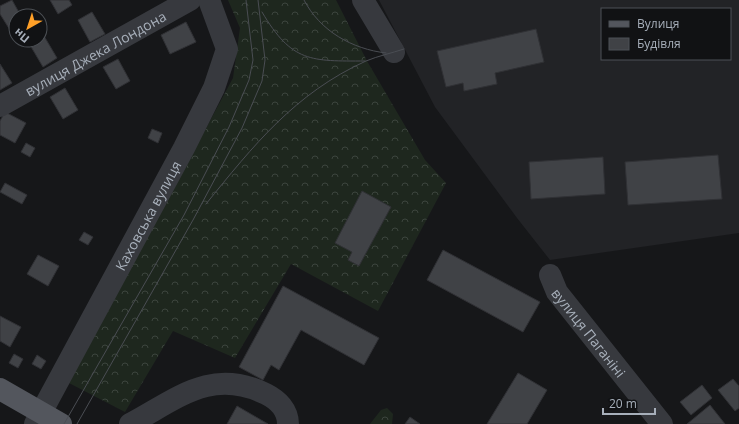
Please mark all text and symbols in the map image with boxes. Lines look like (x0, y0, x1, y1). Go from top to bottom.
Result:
street label: вулиця Джека Лондона (21, 6, 169, 100)
north arrow (8, 8, 48, 48)
legend (601, 8, 731, 60)
text: Вулиця (637, 15, 679, 32)
text: Пн (11, 25, 32, 47)
text: Будівля (637, 35, 681, 52)
street label: Каховська вулиця (110, 157, 185, 274)
street label: вулиця Паганіні (548, 284, 630, 381)
scale bar (603, 390, 655, 416)
text: 20 m (609, 395, 637, 412)

